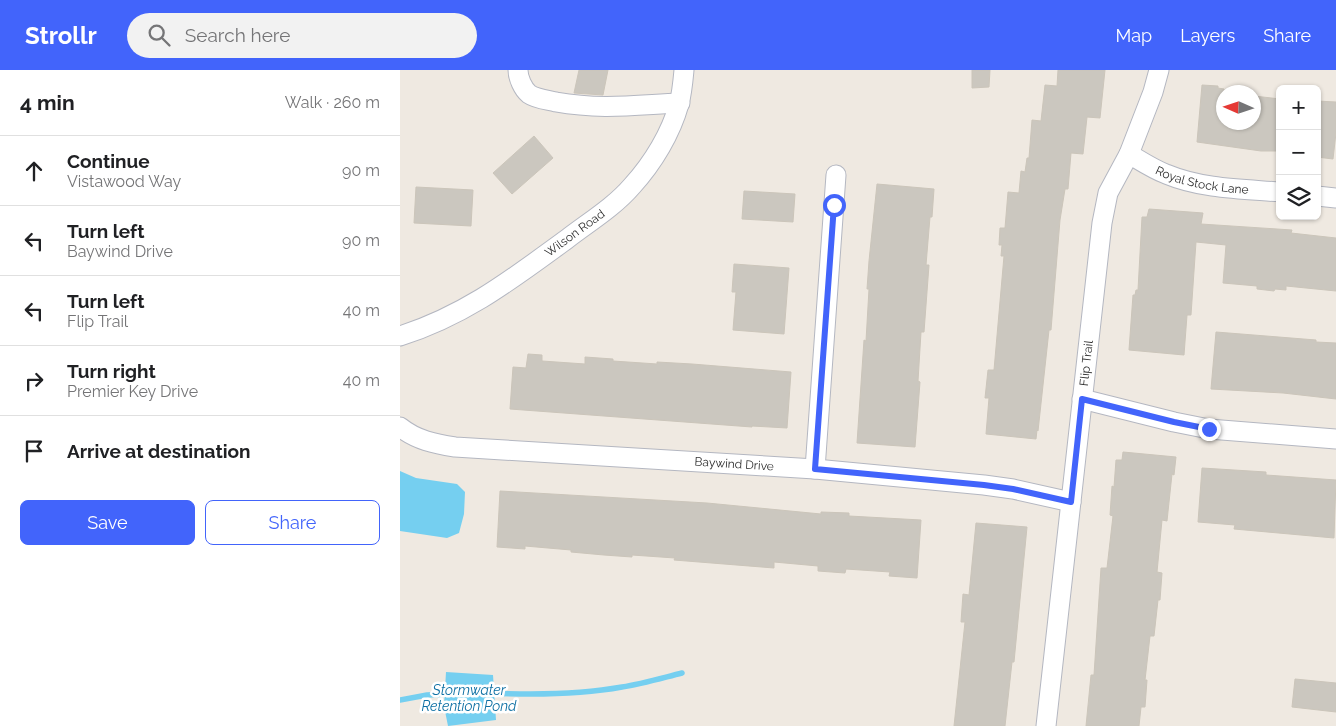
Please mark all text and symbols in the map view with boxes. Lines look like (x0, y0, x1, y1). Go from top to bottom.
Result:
search box (127, 13, 477, 58)
text: Strollr (25, 21, 97, 50)
icon: search (145, 21, 173, 49)
text: Search here (185, 24, 290, 46)
text: Map (1116, 25, 1152, 46)
text: Layers (1180, 25, 1235, 46)
text: Share (1263, 25, 1311, 46)
north arrow (1216, 85, 1261, 130)
map controls (1276, 85, 1321, 220)
button: + (1276, 85, 1321, 130)
text: 4 min (20, 90, 75, 115)
text: Walk · 260 m (285, 93, 380, 112)
button: − (1276, 130, 1321, 175)
text: Continue (67, 150, 150, 172)
icon: ahead (20, 157, 48, 185)
text: 90 m (342, 161, 380, 180)
street label: Royal Stock Lane (1153, 163, 1249, 197)
text: Vistawood Way (67, 172, 181, 191)
button: layers (1276, 175, 1321, 220)
route start (823, 194, 846, 217)
street label: Wilson Road (542, 207, 607, 260)
text: Turn left (67, 220, 144, 242)
icon: left (20, 227, 48, 255)
text: 90 m (342, 231, 380, 250)
text: Baywind Drive (67, 242, 173, 261)
text: Turn left (67, 290, 144, 312)
icon: left (20, 297, 48, 325)
text: 40 m (343, 301, 380, 320)
text: Flip Trail (67, 312, 128, 331)
street label: Flip Trail (1077, 339, 1096, 387)
text: Turn right (67, 360, 156, 382)
icon: right (20, 367, 48, 395)
text: 40 m (343, 371, 380, 390)
text: Premier Key Drive (67, 382, 198, 401)
route end (1198, 418, 1221, 441)
icon: arrive (20, 437, 48, 465)
text: Arrive at destination (67, 440, 251, 462)
street label: Baywind Drive (694, 455, 774, 473)
button: Save (20, 500, 195, 545)
button: Share (205, 500, 380, 545)
water label: Stormwater Retention Pond (422, 682, 517, 714)

